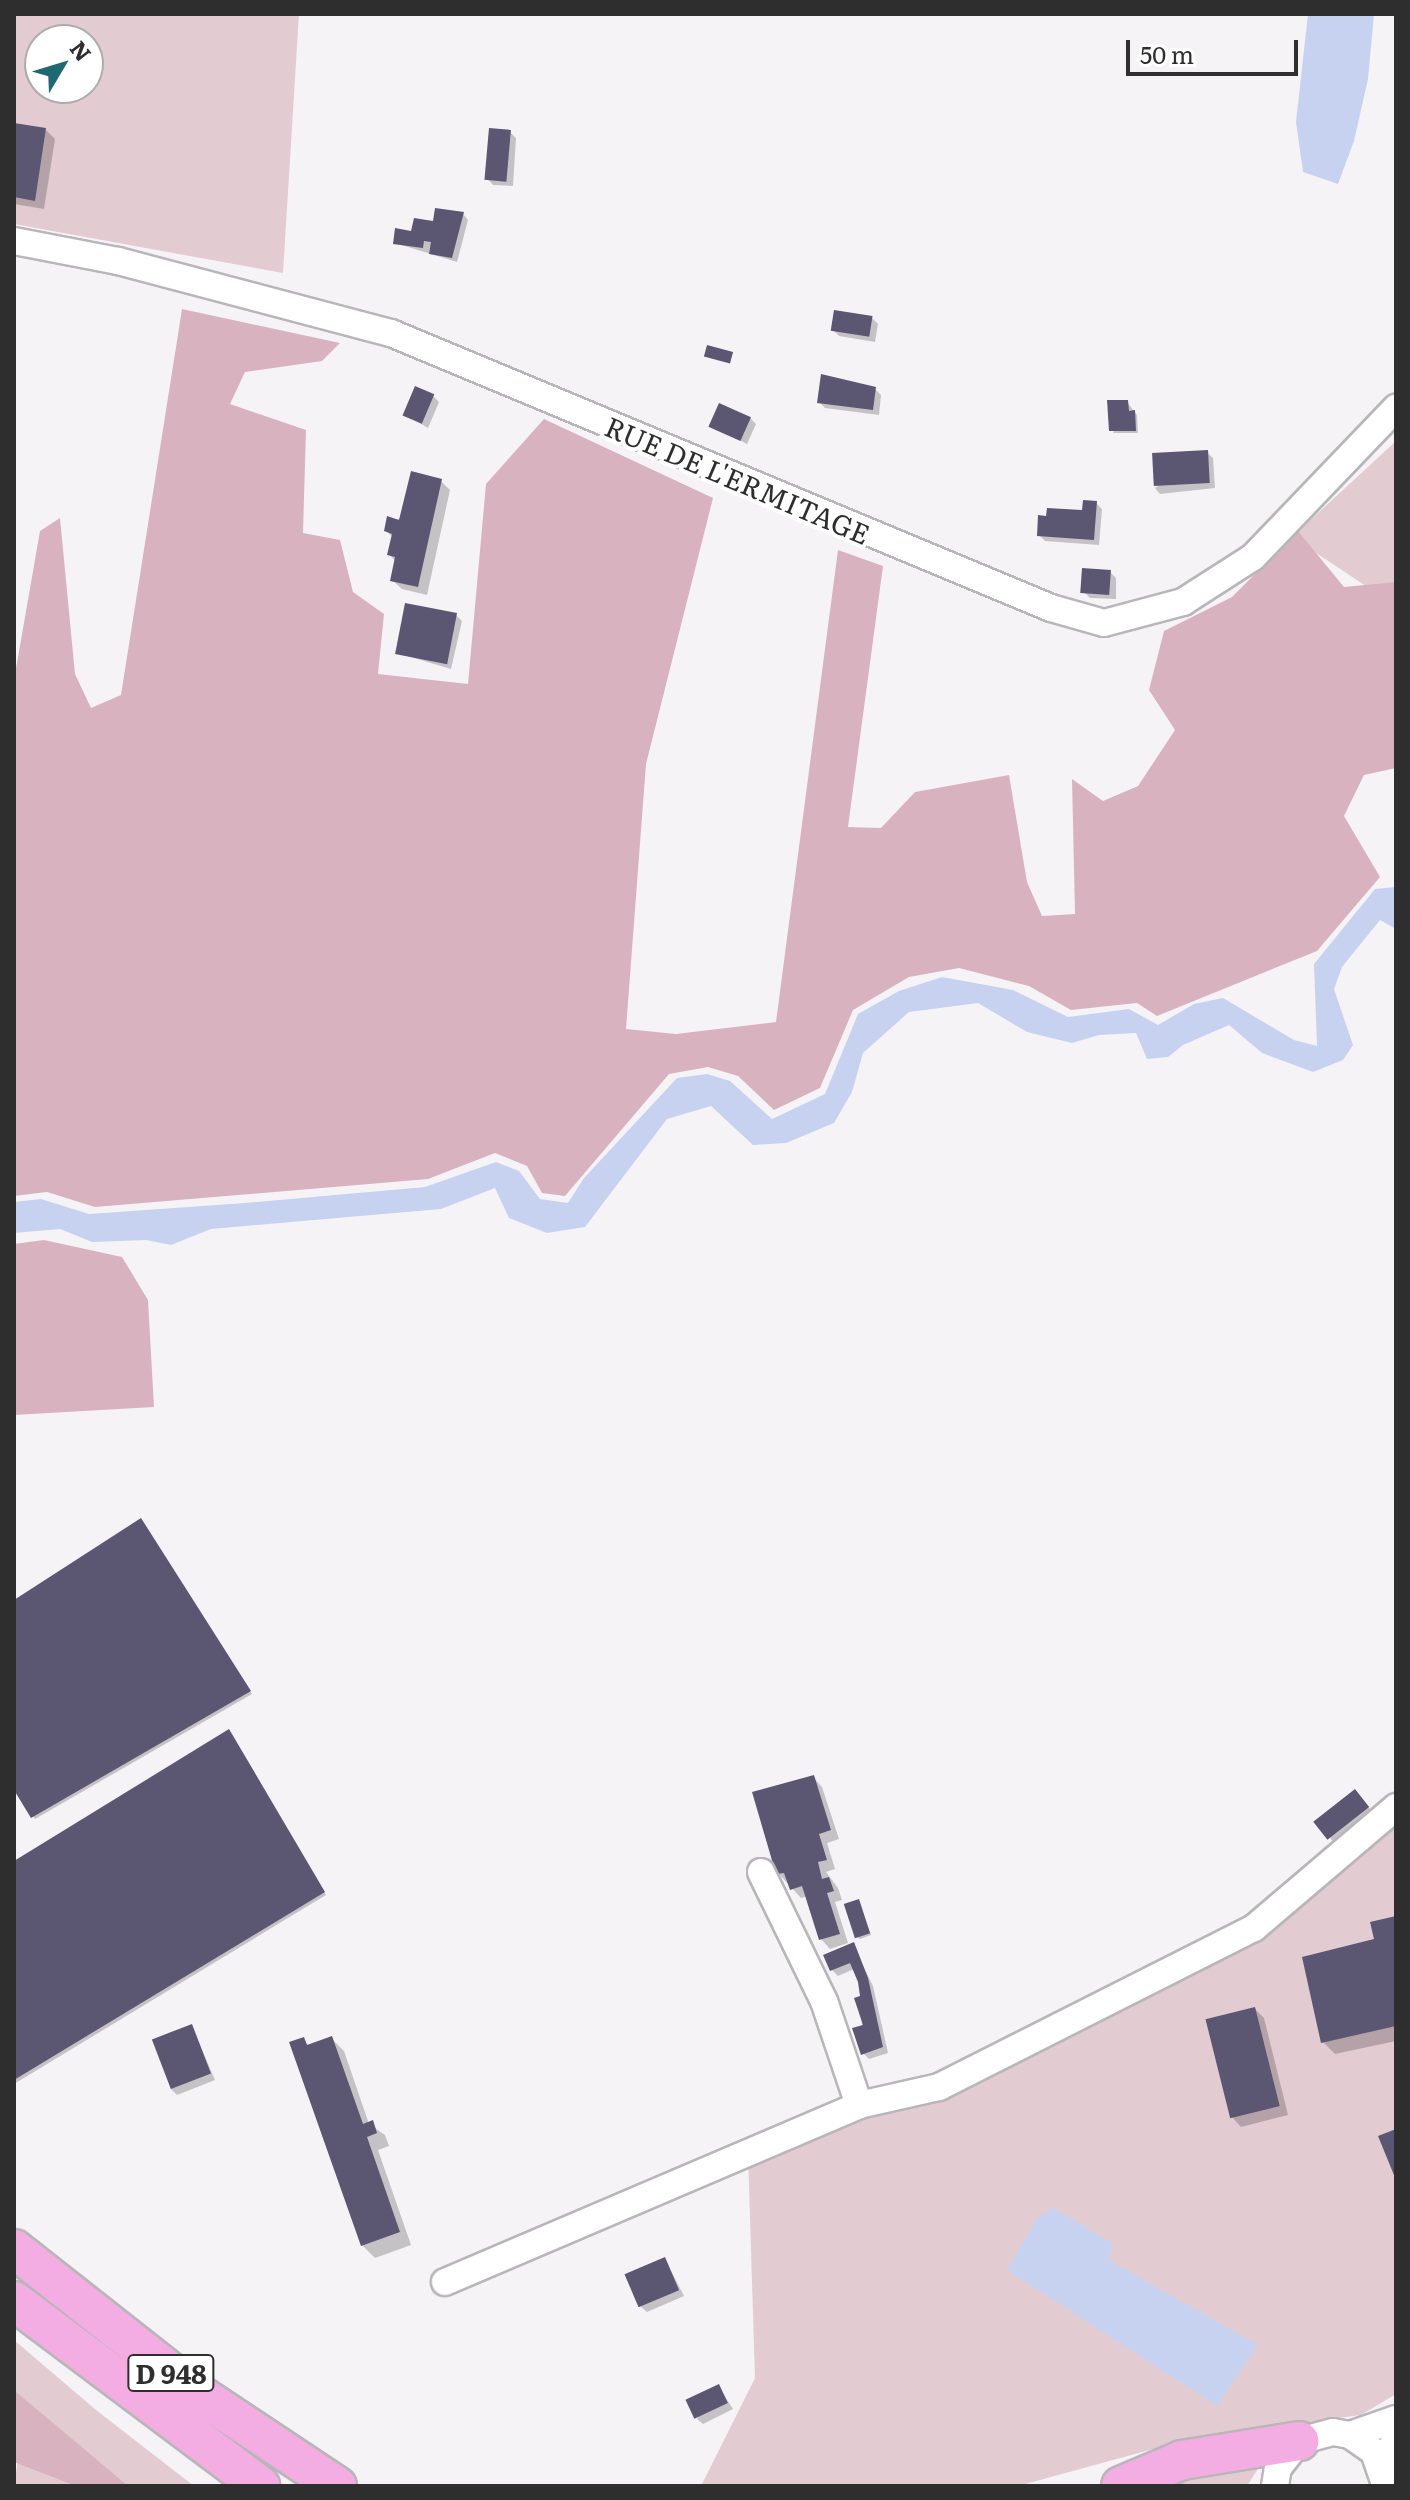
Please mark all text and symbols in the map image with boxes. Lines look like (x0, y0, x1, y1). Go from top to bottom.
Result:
north arrow (24, 24, 104, 104)
scale bar (1130, 24, 1302, 74)
text: N (63, 33, 100, 68)
text: 50 m (1140, 36, 1194, 71)
street label: RUE DE L'ERMITAGE (601, 408, 875, 550)
road number: D 948 (127, 2351, 215, 2395)

